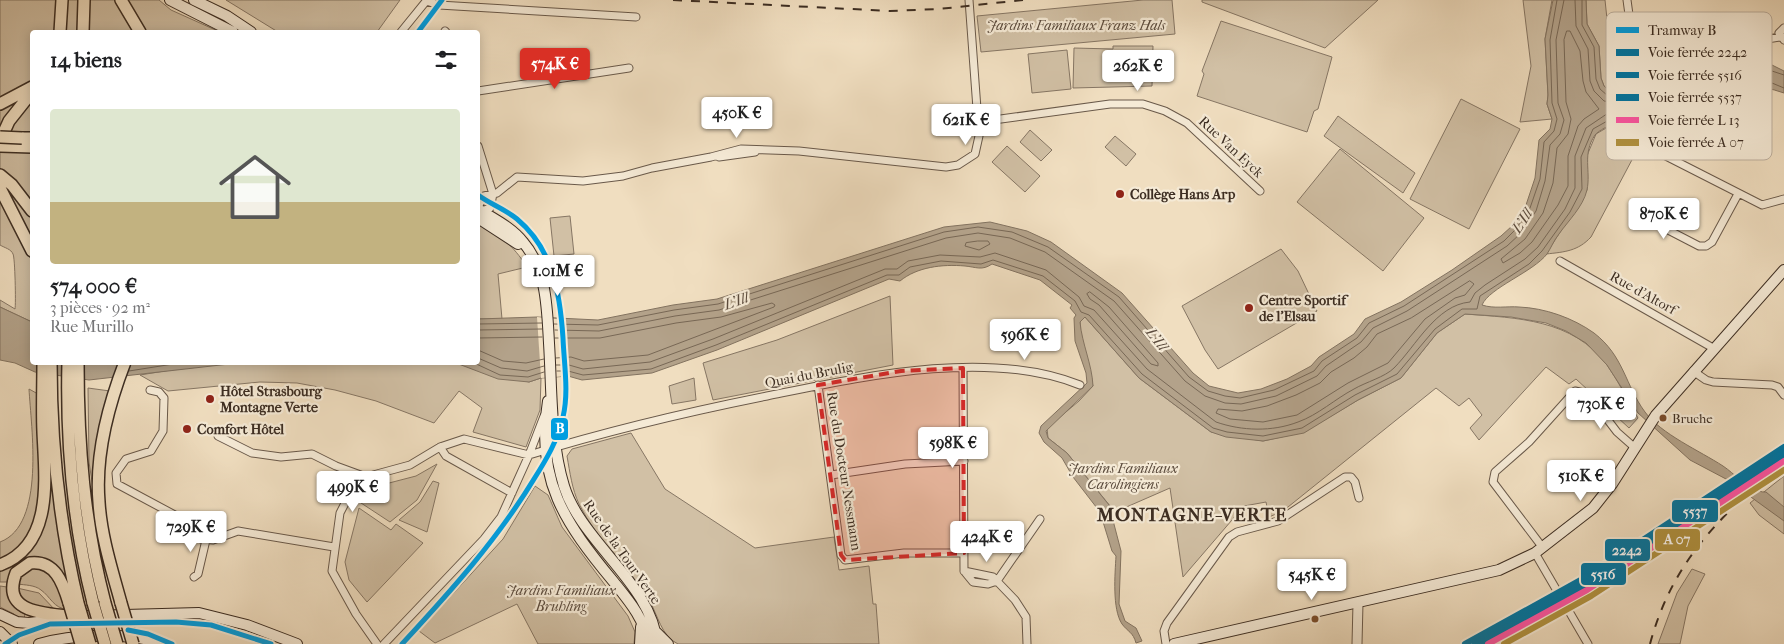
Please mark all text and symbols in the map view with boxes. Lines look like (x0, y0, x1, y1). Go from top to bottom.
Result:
legend (1606, 12, 1772, 160)
park label: Jardins Familiaux Franz Hals (987, 17, 1166, 34)
text: Tramway B (1648, 22, 1716, 39)
text: Voie ferrée 2242 (1647, 44, 1747, 61)
icon: filters (432, 46, 460, 74)
text: 14 biens (50, 48, 122, 72)
pin: 574K € (514, 48, 596, 90)
pin: 262K € (1097, 49, 1179, 92)
text: 574K € (531, 54, 579, 73)
text: 262K € (1113, 56, 1163, 75)
text: Voie ferrée 5516 (1647, 67, 1742, 84)
text: Voie ferrée 5537 (1647, 89, 1742, 106)
pin: 450K € (696, 96, 778, 139)
text: 450K € (712, 103, 762, 122)
pin: 621K € (925, 104, 1007, 146)
text: 621K € (942, 110, 990, 129)
text: Voie ferrée L 13 (1647, 112, 1739, 129)
street label: Rue Van Eyck (1195, 113, 1268, 182)
text: Voie ferrée A 07 (1647, 134, 1744, 151)
icon: home (210, 142, 300, 232)
place label: Collège Hans Arp (1130, 186, 1236, 203)
marker: Collège Hans Arp (1114, 188, 1126, 200)
pin: 870K € (1623, 198, 1705, 240)
water label: L'Ill (1507, 204, 1538, 237)
text: 870K € (1639, 204, 1689, 223)
pin: 1.01M € (512, 254, 604, 297)
text: 1.01M € (533, 261, 583, 280)
street label: Rue d'Altorf (1607, 268, 1682, 320)
text: 574 000 € (50, 274, 137, 298)
water label: L'Ill (720, 287, 753, 314)
place label: Centre Sportif de l'Elsau (1259, 292, 1349, 325)
text: 3 pièces · 92 m² (50, 298, 150, 317)
marker: Centre Sportif de l'Elsau (1243, 302, 1255, 314)
text: Rue Murillo (50, 317, 134, 336)
pin: 596K € (984, 318, 1066, 361)
water label: L'Ill (1142, 323, 1173, 356)
text: 596K € (1001, 325, 1049, 344)
street label: Quai du Brulig (764, 358, 855, 392)
place label: Hôtel Strasbourg Montagne Verte (219, 383, 323, 416)
pin: 730K € (1560, 388, 1642, 430)
street label: Rue du Docteur Nessmann (823, 390, 865, 552)
marker: Hôtel Strasbourg Montagne Verte (204, 393, 216, 405)
text: 730K € (1577, 394, 1625, 413)
place label: Bruche (1672, 411, 1713, 426)
marker: Bruche (1658, 413, 1668, 423)
line badge: B (550, 417, 569, 441)
text: B (555, 420, 565, 437)
place label: Comfort Hôtel (197, 421, 284, 438)
marker: Comfort Hôtel (181, 423, 193, 435)
pin: 598K € (912, 426, 994, 469)
text: 598K € (929, 433, 977, 452)
park label: Jardins Familiaux Carolingiens (1068, 460, 1179, 493)
pin: 510K € (1540, 460, 1622, 502)
text: 510K € (1558, 466, 1604, 485)
pin: 499K € (312, 470, 394, 513)
text: 499K € (328, 477, 378, 496)
street label: Rue de la Tour Verte (580, 496, 665, 608)
line badge: 5537 (1671, 499, 1719, 523)
text: 5537 (1683, 503, 1708, 520)
district label: MONTAGNE-VERTE (1096, 504, 1287, 526)
pin: 729K € (150, 510, 232, 553)
text: 729K € (167, 517, 215, 536)
pin: 424K € (946, 520, 1028, 563)
text: 424K € (961, 527, 1013, 546)
line badge: A 07 (1654, 528, 1701, 552)
text: A 07 (1663, 531, 1691, 548)
line badge: 2242 (1604, 538, 1651, 562)
text: 2242 (1612, 542, 1642, 559)
pin: 545K € (1271, 558, 1353, 601)
line badge: 5516 (1580, 562, 1627, 586)
text: 545K € (1288, 565, 1336, 584)
text: 5516 (1591, 566, 1616, 583)
park label: Jardins Familiaux Bruhling (506, 582, 617, 615)
unlabelled marker (1310, 614, 1320, 624)

